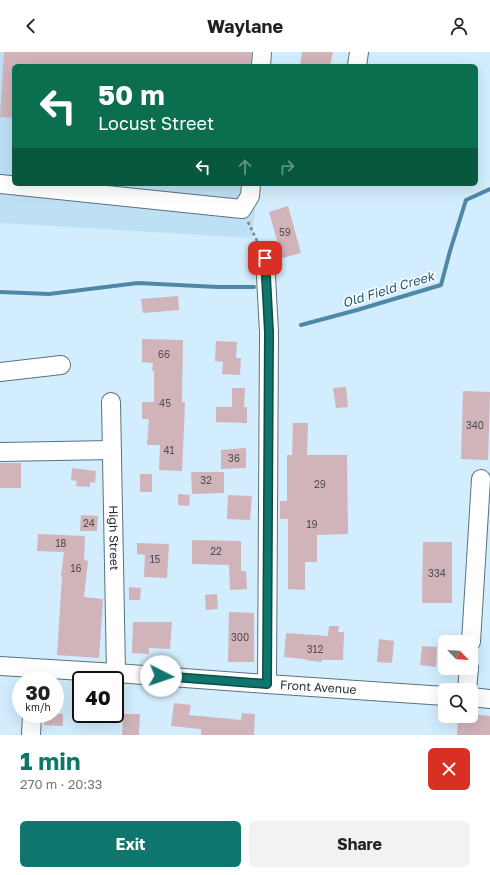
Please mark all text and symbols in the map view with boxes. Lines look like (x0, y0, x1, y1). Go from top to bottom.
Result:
icon: back (20, 15, 42, 37)
text: Waylane (207, 15, 283, 37)
icon: person (448, 15, 470, 37)
text: 50 m (98, 78, 165, 111)
icon: left (32, 80, 84, 132)
text: Locust Street (98, 112, 214, 134)
icon: left (192, 156, 214, 178)
icon: ahead (234, 156, 256, 178)
icon: right (276, 156, 298, 178)
house number: 59 (279, 226, 291, 238)
pin (248, 241, 282, 275)
icon: arrive (254, 247, 276, 269)
water label: Old Field Creek (340, 267, 437, 311)
house number: 66 (158, 348, 170, 360)
house number: 45 (159, 397, 171, 409)
house number: 340 (466, 419, 484, 431)
house number: 41 (164, 444, 175, 456)
house number: 36 (228, 452, 240, 464)
house number: 32 (200, 474, 212, 486)
house number: 29 (314, 478, 326, 490)
street label: High Street (106, 505, 122, 571)
house number: 24 (83, 517, 95, 529)
house number: 19 (307, 518, 317, 530)
house number: 18 (56, 537, 66, 549)
house number: 22 (210, 545, 222, 557)
house number: 15 (150, 553, 161, 565)
house number: 16 (71, 562, 81, 574)
house number: 334 (428, 567, 446, 579)
house number: 300 (231, 631, 249, 643)
north arrow (438, 635, 478, 675)
map controls (438, 635, 478, 723)
house number: 312 (307, 643, 323, 655)
position arrow (140, 655, 182, 697)
speed limit sign: 40 (72, 671, 124, 723)
street label: Front Avenue (280, 677, 357, 697)
text: 30 (25, 680, 51, 704)
button: search (438, 683, 478, 723)
text: km/h (25, 701, 51, 713)
text: 1 min (20, 746, 80, 775)
button: close (428, 748, 470, 790)
text: 270 m · 20:33 (20, 776, 102, 792)
button: Exit (20, 821, 241, 867)
button: Share (249, 821, 470, 867)

